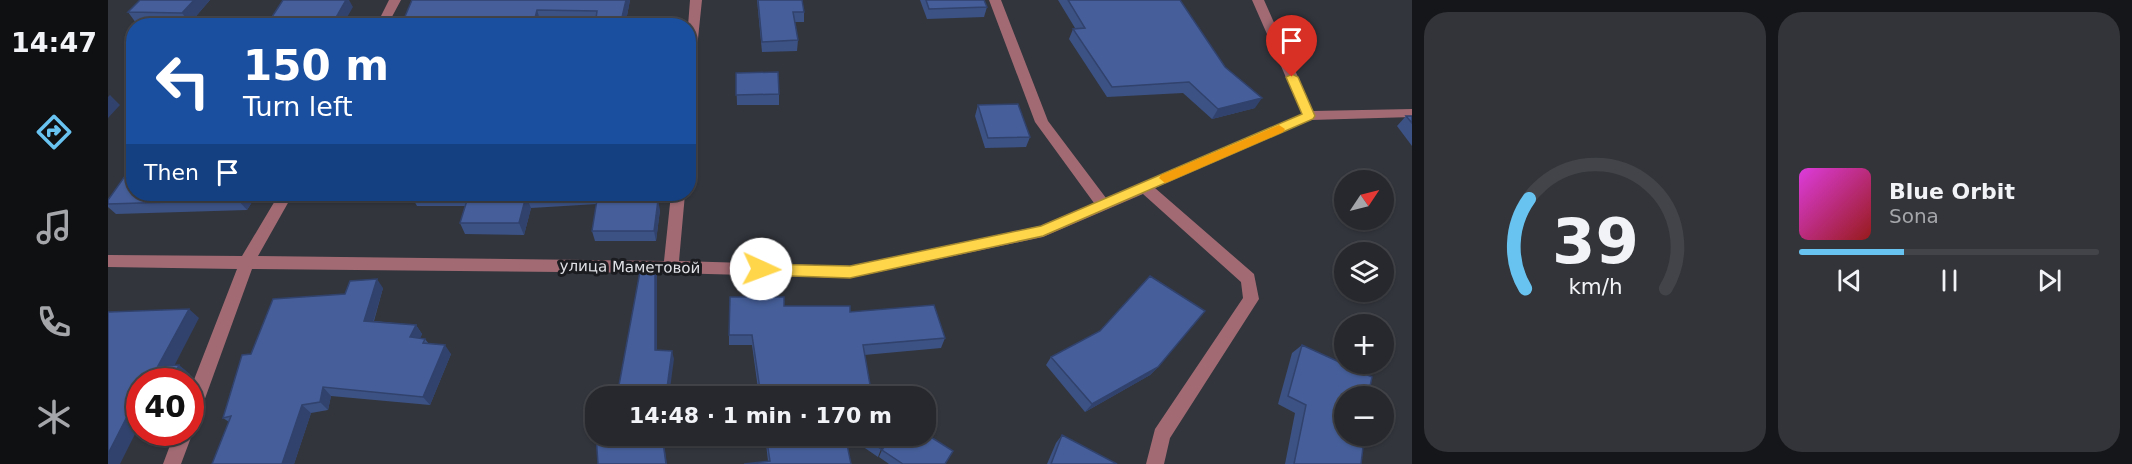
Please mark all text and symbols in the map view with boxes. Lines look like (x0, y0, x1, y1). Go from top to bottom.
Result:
pin (1266, 15, 1317, 77)
icon: arrive (1275, 24, 1308, 57)
text: 14:47 (11, 27, 97, 58)
text: 150 m (243, 41, 389, 90)
icon: left (144, 42, 222, 120)
text: Turn left (243, 91, 353, 122)
icon: directions (33, 111, 75, 153)
icon: arrive (211, 156, 244, 189)
text: Then (144, 160, 199, 185)
north arrow (1334, 170, 1394, 230)
map controls (1334, 170, 1394, 446)
text: Blue Orbit (1889, 179, 2015, 204)
text: Sona (1889, 204, 1939, 228)
text: 39 (1552, 205, 1638, 278)
icon: music (33, 206, 75, 248)
position arrow (729, 237, 793, 301)
button: layers (1334, 242, 1394, 302)
street label: улица Маметовой (559, 257, 701, 277)
icon: previous (1833, 264, 1866, 297)
icon: pause (1933, 264, 1966, 297)
icon: next (2033, 264, 2066, 297)
text: km/h (1568, 274, 1622, 299)
icon: phone (33, 301, 75, 343)
button: + (1334, 314, 1394, 374)
speed limit sign: 40 (126, 368, 204, 446)
button: − (1334, 386, 1394, 446)
icon: climate (33, 396, 75, 438)
text: 14:48 · 1 min · 170 m (629, 403, 892, 428)

